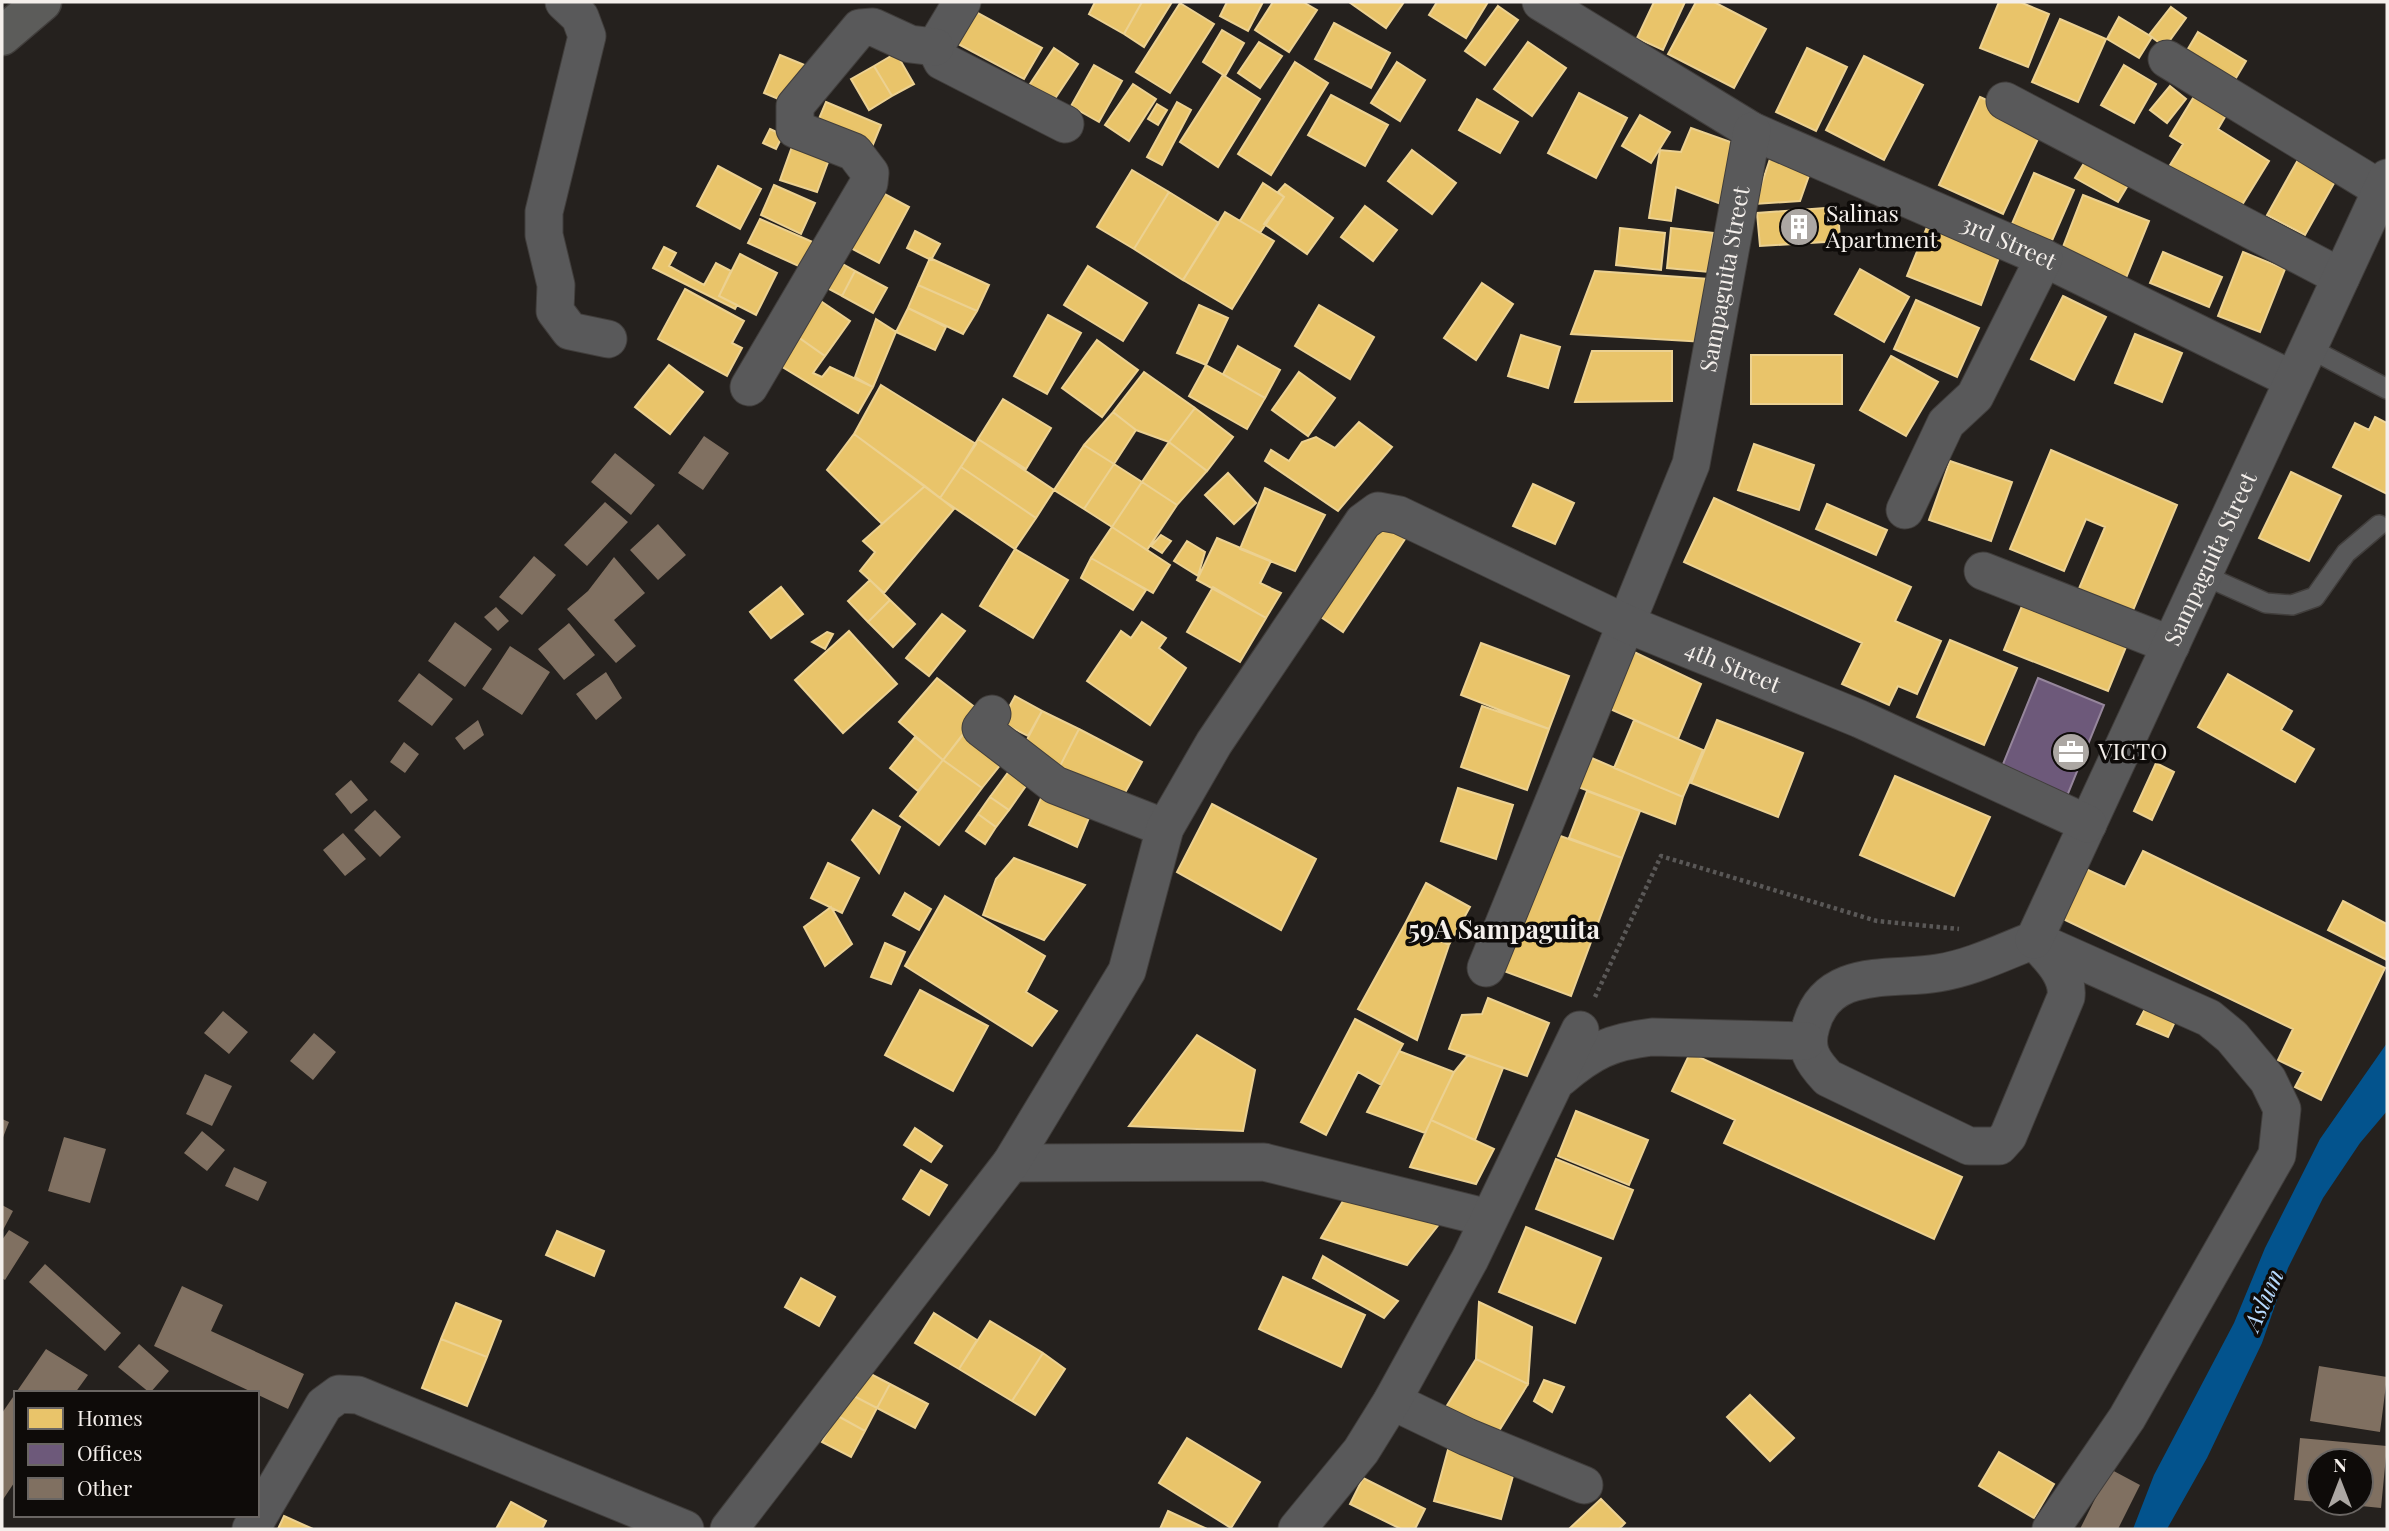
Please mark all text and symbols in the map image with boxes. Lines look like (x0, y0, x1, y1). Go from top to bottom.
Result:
street label: Sampaguita Street (1691, 183, 1756, 374)
place label: Salinas Apartment (1825, 197, 1938, 254)
building icon: Salinas Apartment (1778, 206, 1820, 248)
street label: 3rd Street (1957, 207, 2063, 276)
street label: Sampaguita Street (2156, 466, 2263, 650)
street label: 4th Street (1681, 632, 1787, 699)
office icon: VICTO (2050, 731, 2092, 773)
place label: VICTO (2097, 735, 2167, 766)
district label: 59A Sampaguita (1408, 911, 1600, 946)
water label: Aslum (2233, 1263, 2290, 1338)
legend (14, 1391, 259, 1517)
text: Homes (77, 1403, 143, 1431)
text: Offices (77, 1438, 142, 1466)
north arrow (2305, 1447, 2375, 1517)
text: N (2333, 1451, 2347, 1477)
text: Other (77, 1473, 133, 1501)

